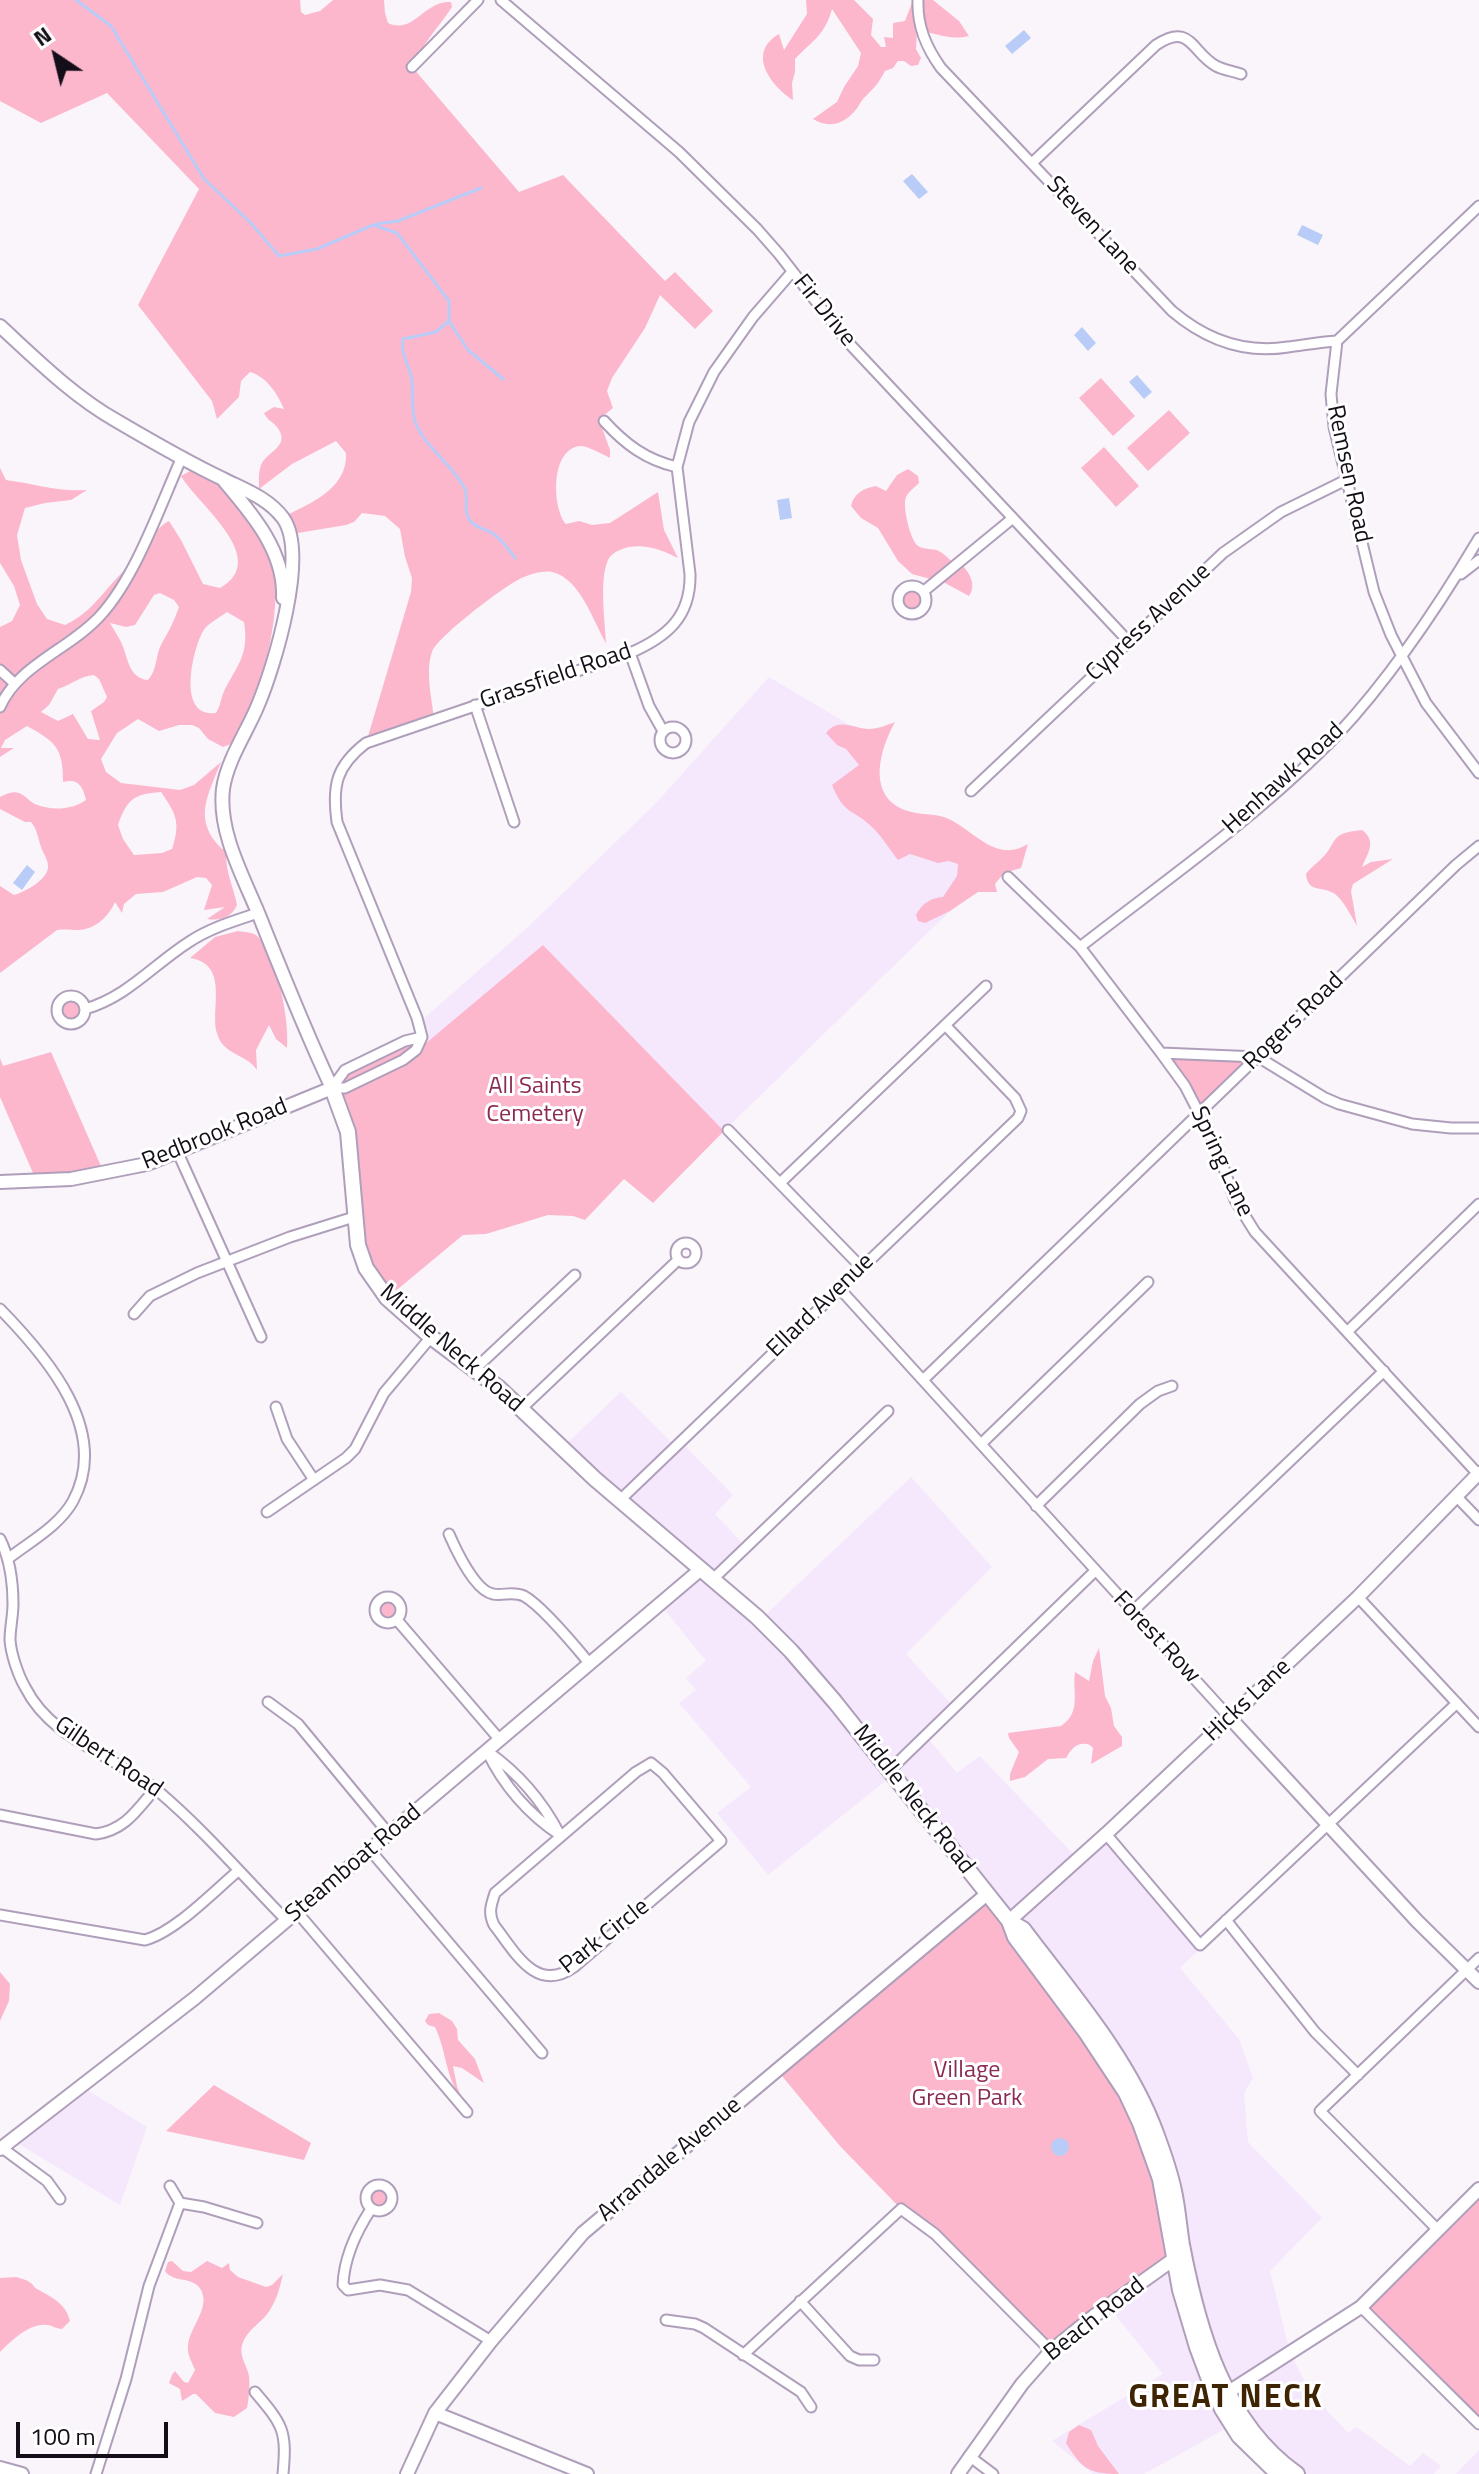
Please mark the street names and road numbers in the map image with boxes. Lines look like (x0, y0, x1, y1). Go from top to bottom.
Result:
street label: Steven Lane (1039, 171, 1145, 281)
street label: Fir Drive (786, 269, 862, 353)
street label: Remsen Road (1319, 402, 1377, 546)
street label: Cypress Avenue (1081, 558, 1217, 688)
street label: Grassfield Road (477, 638, 635, 716)
street label: Henhawk Road (1218, 717, 1350, 841)
street label: Rogers Road (1238, 967, 1350, 1077)
street label: Redbrook Road (138, 1093, 292, 1177)
street label: Spring Lane (1183, 1102, 1259, 1222)
street label: Ellard Avenue (762, 1248, 880, 1364)
street label: Middle Neck Road (373, 1279, 529, 1419)
street label: Forest Row (1106, 1586, 1206, 1690)
street label: Hicks Lane (1199, 1654, 1297, 1748)
street label: Gilbert Road (48, 1711, 168, 1805)
street label: Middle Neck Road (846, 1720, 980, 1880)
street label: Steamboat Road (280, 1799, 428, 1929)
street label: Park Circle (554, 1893, 656, 1981)
street label: Arrandale Avenue (592, 2092, 748, 2228)
street label: Beach Road (1039, 2272, 1151, 2368)

